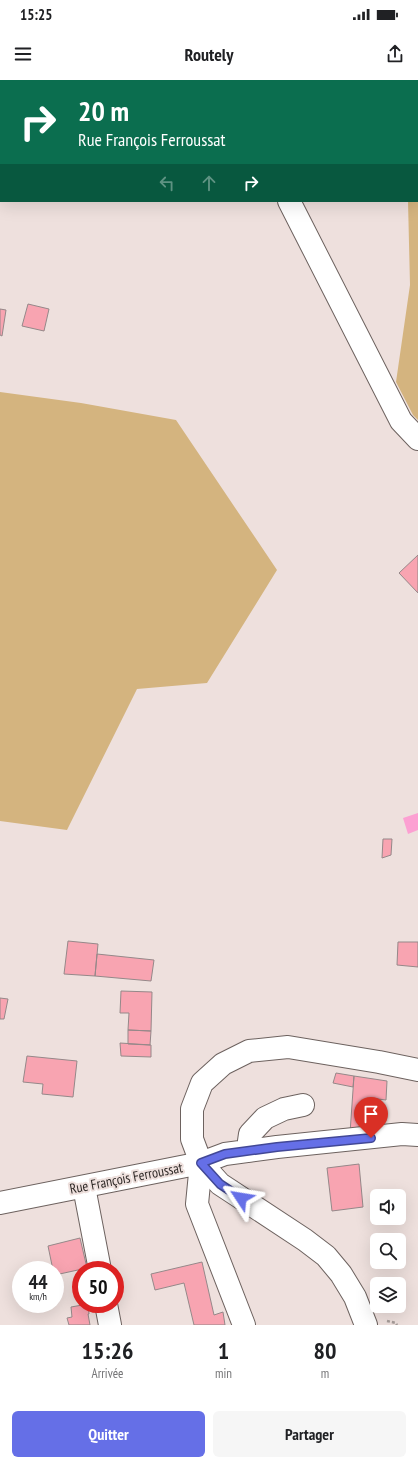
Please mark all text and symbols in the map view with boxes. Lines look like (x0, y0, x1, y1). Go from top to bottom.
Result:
text: 15:25 (20, 5, 52, 24)
icon: menu (12, 43, 34, 65)
text: Routely (185, 43, 233, 66)
icon: share (384, 43, 406, 65)
text: 20 m (78, 92, 129, 129)
icon: right (12, 96, 64, 148)
text: Rue François Ferroussat (78, 128, 226, 151)
icon: left (156, 172, 178, 194)
icon: ahead (198, 172, 220, 194)
icon: right (240, 172, 262, 194)
pin (354, 1097, 388, 1138)
icon: arrive (360, 1103, 382, 1125)
street label: Rue François Ferroussat (68, 1158, 184, 1198)
position arrow (220, 1177, 262, 1219)
map controls (370, 1189, 406, 1313)
button: sound (370, 1189, 406, 1225)
button: search (370, 1233, 406, 1269)
speed limit sign: 50 (72, 1261, 124, 1313)
text: 44 (28, 1269, 48, 1295)
button: layers (370, 1277, 406, 1313)
text: km/h (29, 1290, 47, 1303)
text: 15:26 (82, 1335, 133, 1366)
text: 1 (218, 1335, 229, 1366)
text: 80 (314, 1335, 336, 1366)
text: Arrivée (92, 1365, 123, 1382)
text: min (215, 1365, 232, 1382)
text: m (321, 1365, 329, 1382)
button: Quitter (12, 1411, 205, 1457)
button: Partager (213, 1411, 406, 1457)

